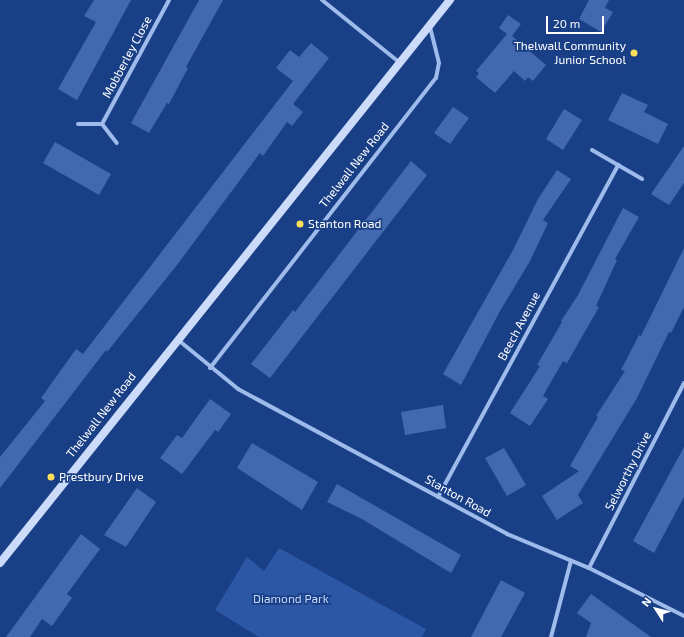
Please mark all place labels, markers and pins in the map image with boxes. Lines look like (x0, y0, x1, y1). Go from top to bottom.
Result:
place label: Thelwall Community Junior School (514, 39, 626, 67)
marker: Thelwall Community Junior School (629, 48, 639, 58)
place label: Stanton Road (308, 217, 381, 231)
marker: Stanton Road (295, 219, 305, 229)
place label: Prestbury Drive (59, 470, 144, 484)
marker: Prestbury Drive (46, 472, 56, 482)

